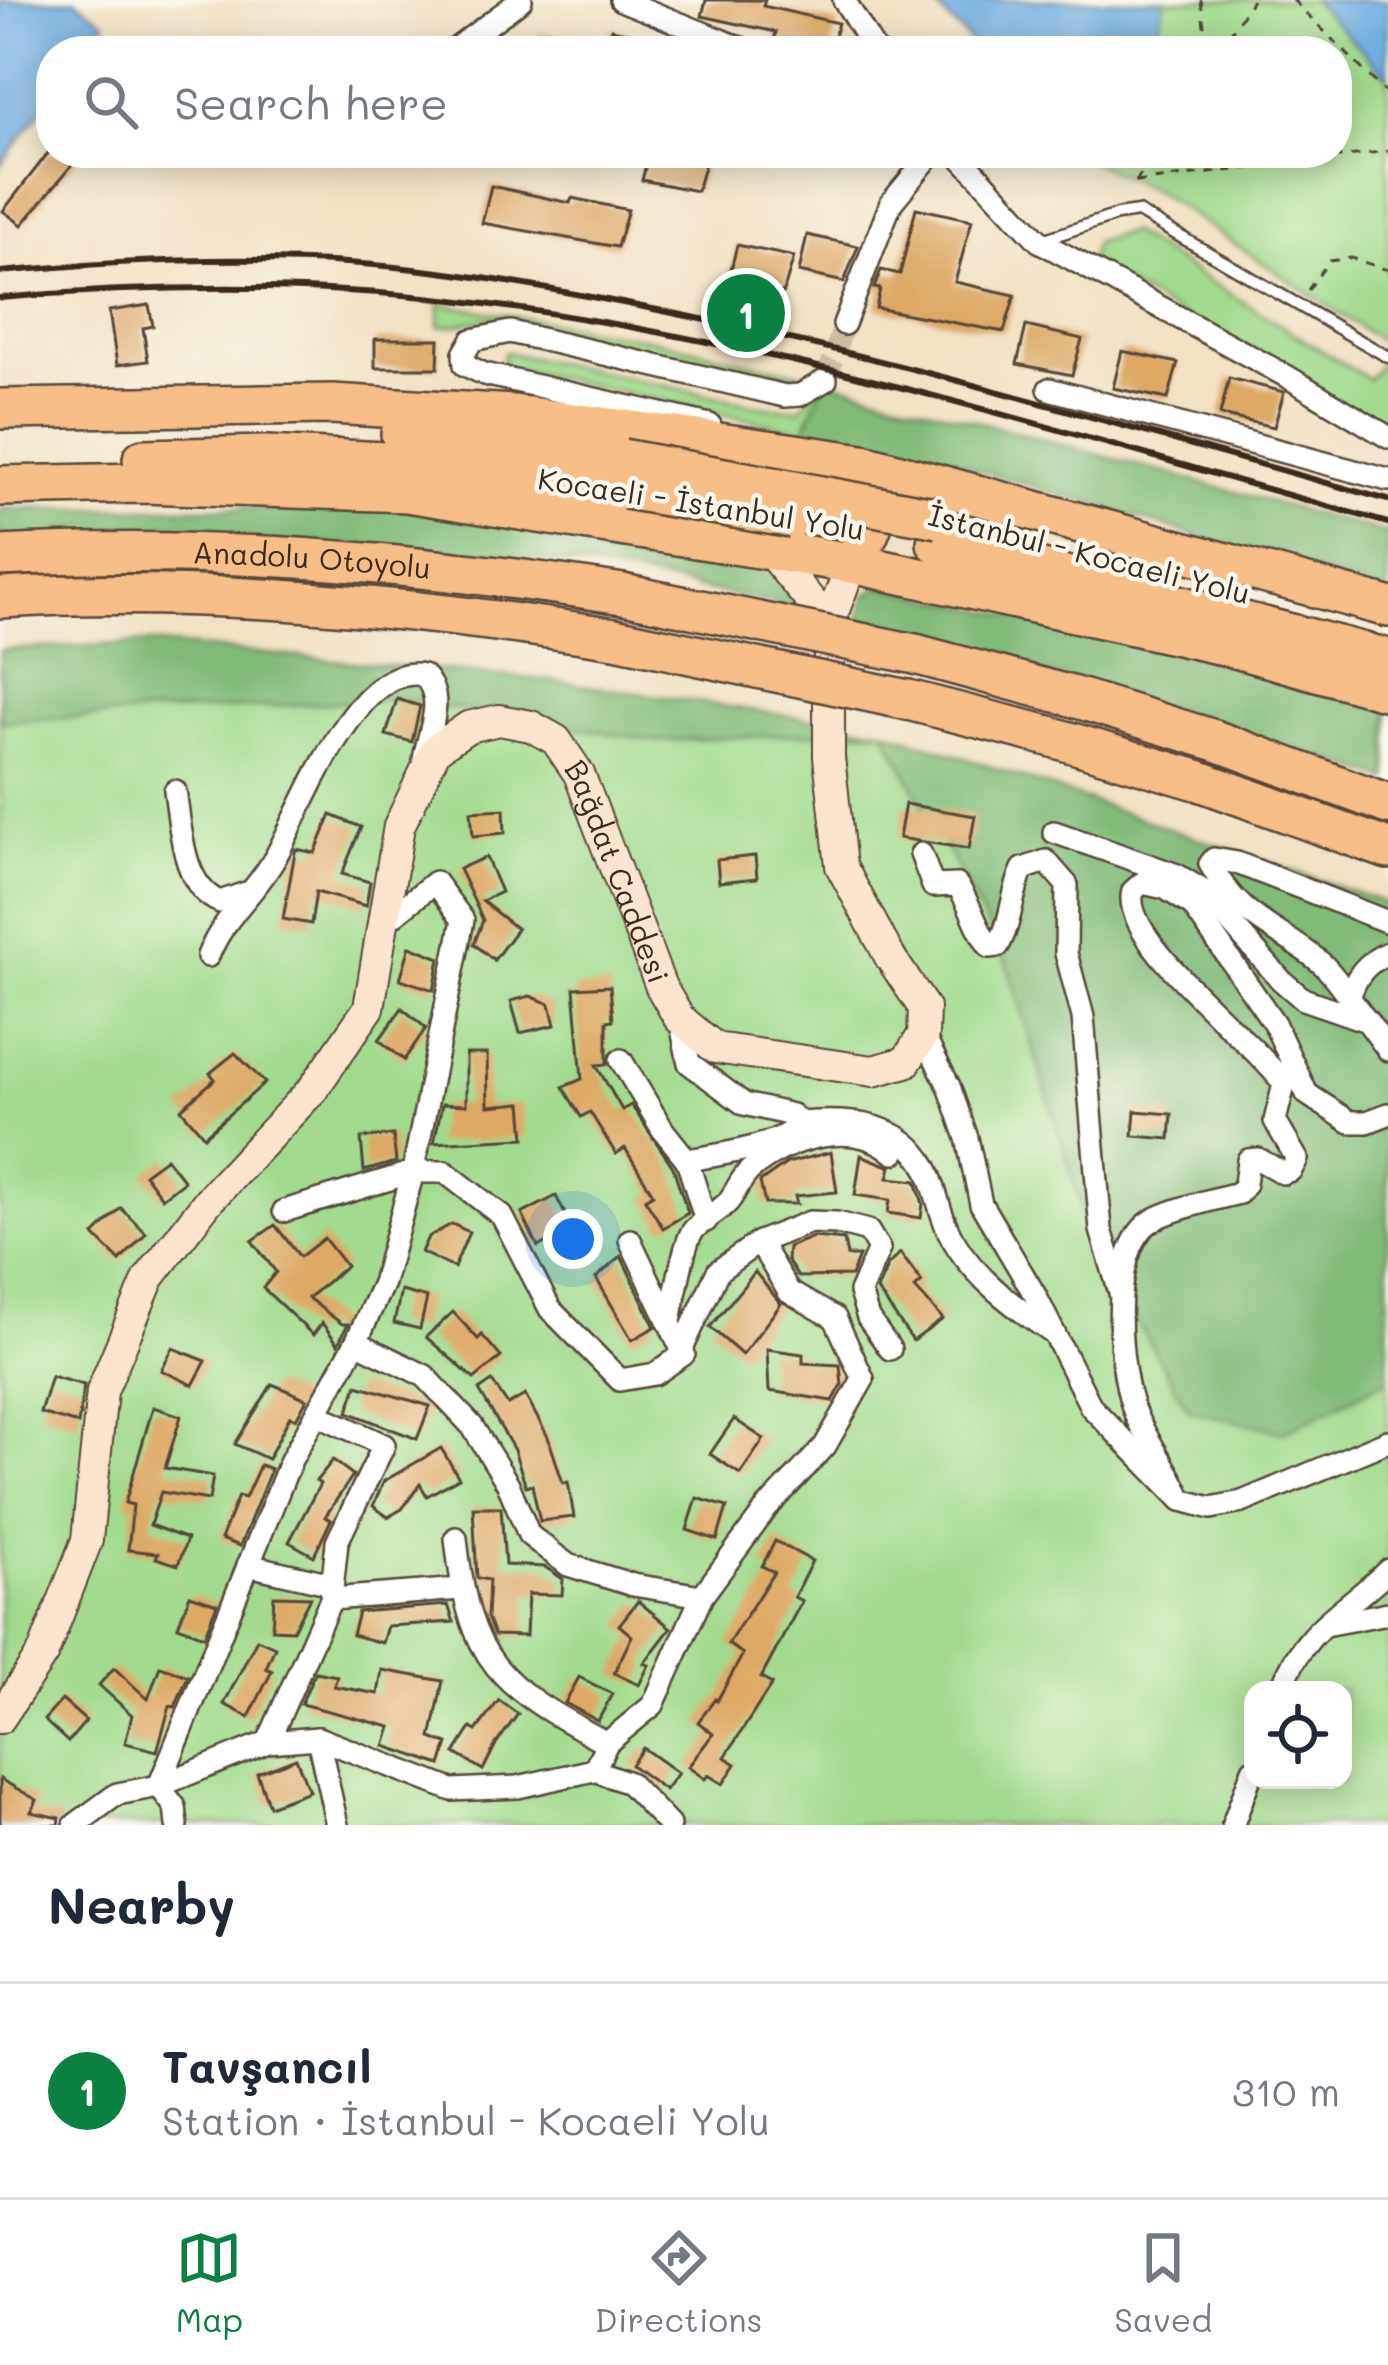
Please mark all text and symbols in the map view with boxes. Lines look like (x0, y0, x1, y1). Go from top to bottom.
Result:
search box (36, 36, 1352, 168)
icon: search (78, 69, 144, 135)
text: Search here (174, 73, 448, 131)
pin: 1 (707, 268, 785, 358)
street label: Kocaeli - İstanbul Yolu (535, 457, 867, 549)
street label: İstanbul - Kocaeli Yolu (925, 494, 1254, 612)
street label: Anadolu Otoyolu (192, 531, 433, 587)
street label: Bağdat Caddesi (557, 751, 680, 988)
your location (543, 1209, 603, 1269)
map controls (1244, 1681, 1352, 1789)
button: locate (1244, 1681, 1352, 1789)
text: Nearby (48, 1870, 235, 1937)
text: Tavşancıl (162, 2036, 372, 2094)
text: 1 (78, 2065, 96, 2116)
text: 310 m (1232, 2065, 1340, 2116)
text: Station · İstanbul - Kocaeli Yolu (162, 2094, 770, 2145)
tab: Map (176, 2225, 243, 2340)
tab: Directions (595, 2225, 762, 2340)
tab: Saved (1114, 2225, 1212, 2340)

